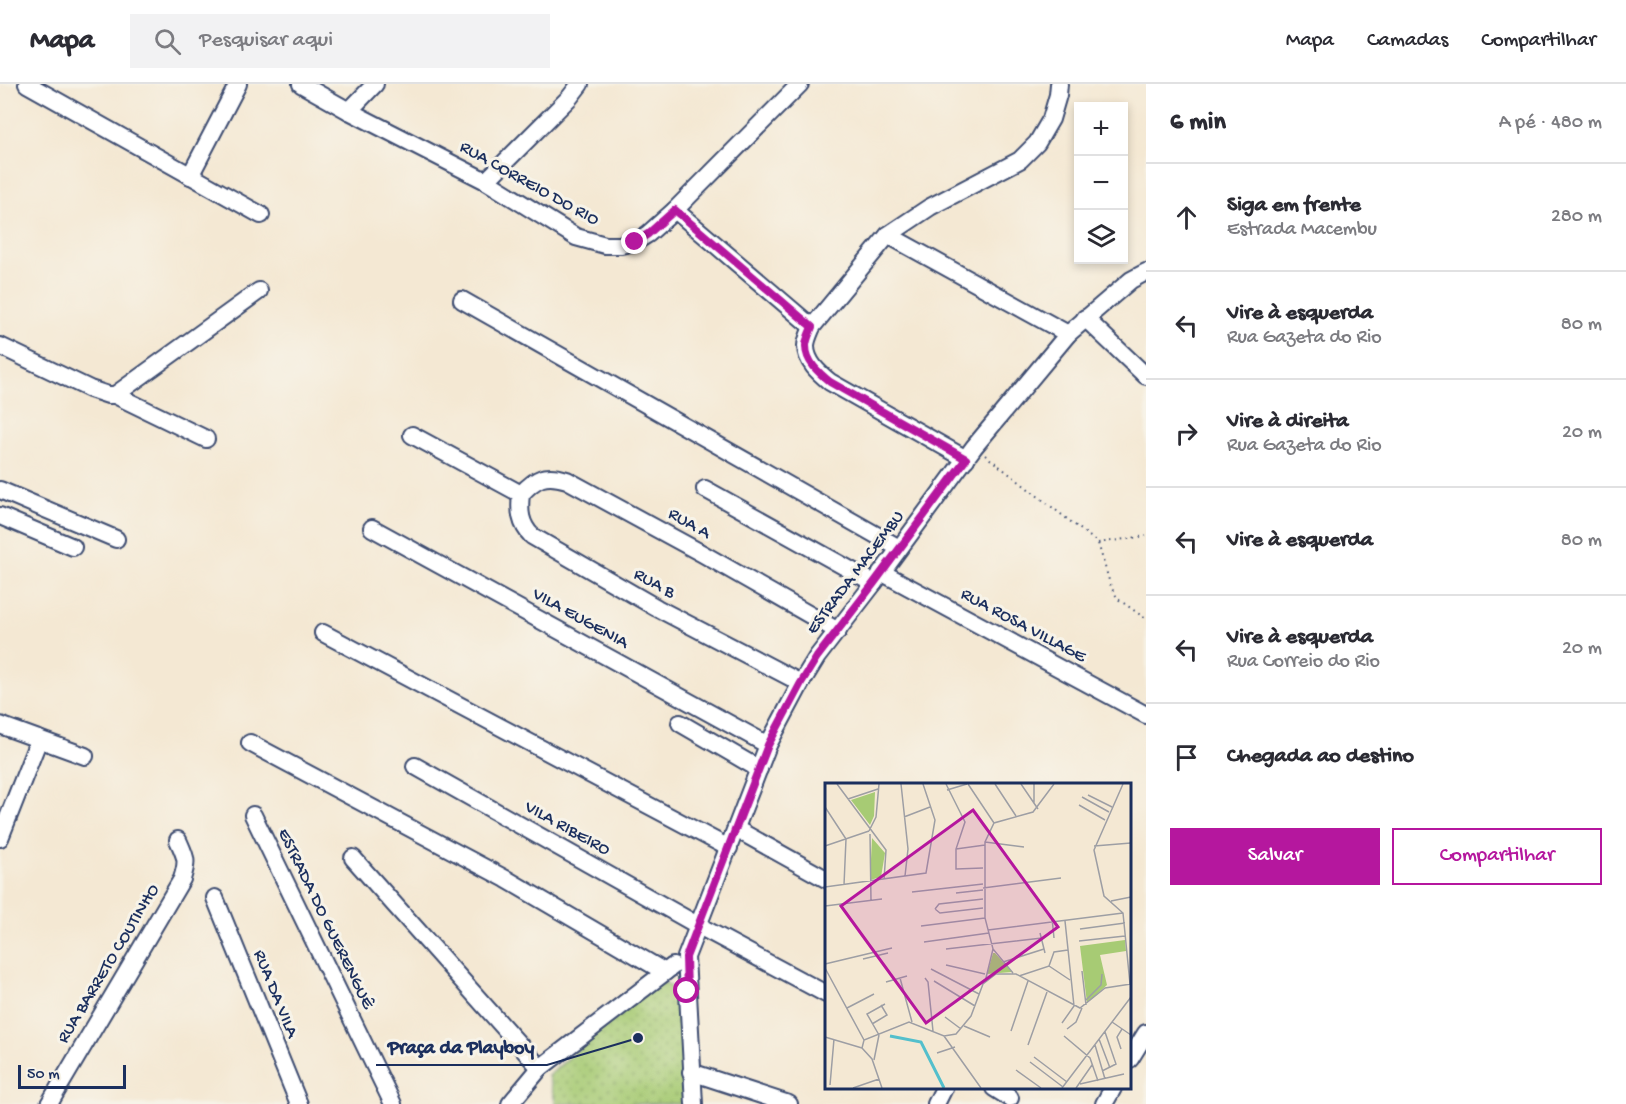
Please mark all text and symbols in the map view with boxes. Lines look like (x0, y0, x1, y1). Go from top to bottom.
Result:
search box (130, 14, 550, 68)
text: Mapa (30, 25, 94, 58)
icon: search (151, 25, 184, 58)
text: Pesquisar aqui (199, 28, 333, 54)
text: Mapa (1286, 29, 1334, 54)
text: Camadas (1367, 29, 1448, 54)
text: Compartilhar (1481, 29, 1596, 54)
map controls (1074, 102, 1128, 264)
button: + (1074, 102, 1128, 156)
text: 6 min (1170, 108, 1226, 139)
text: A pé · 480 m (1499, 112, 1602, 135)
street label: RUA CORREIO DO RIO (456, 137, 603, 231)
button: − (1074, 156, 1128, 210)
text: Siga em frente (1227, 193, 1361, 219)
icon: ahead (1170, 201, 1203, 234)
text: 280 m (1551, 206, 1602, 229)
button: layers (1074, 210, 1128, 264)
text: Estrada Macembu (1227, 219, 1377, 242)
route end (621, 228, 647, 254)
text: Vire à esquerda (1227, 301, 1373, 327)
icon: left (1170, 309, 1203, 342)
text: 80 m (1561, 314, 1602, 337)
text: Rua Gazeta do Rio (1227, 327, 1382, 350)
text: Vire à direita (1227, 409, 1349, 435)
icon: right (1170, 417, 1203, 450)
text: 20 m (1562, 422, 1602, 445)
text: Rua Gazeta do Rio (1227, 435, 1382, 458)
street label: RUA A (664, 504, 715, 545)
street label: ESTRADA MACEMBU (803, 507, 909, 639)
icon: left (1170, 525, 1203, 558)
text: Vire à esquerda (1227, 528, 1373, 554)
text: 80 m (1561, 530, 1602, 553)
street label: RUA B (630, 564, 679, 604)
street label: VILA EUGENIA (527, 583, 633, 655)
street label: RUA ROSA VILLAGE (957, 584, 1090, 668)
text: Vire à esquerda (1227, 625, 1373, 651)
icon: left (1170, 633, 1203, 666)
text: 20 m (1562, 638, 1602, 661)
text: Rua Correio do Rio (1227, 651, 1380, 674)
icon: arrive (1170, 741, 1203, 774)
text: Chegada ao destino (1227, 744, 1414, 770)
inset map (825, 783, 1131, 1089)
street label: VILA RIBEIRO (520, 796, 614, 861)
street label: ESTRADA DO GUERENGUÊ (272, 825, 378, 1013)
button: Salvar (1170, 828, 1380, 885)
button: Compartilhar (1392, 828, 1602, 885)
street label: RUA BARRETO COUTINHO (53, 881, 165, 1047)
street label: RUA DA VILA (248, 947, 303, 1042)
route start (673, 977, 699, 1003)
callout: Praça da Playboy (376, 1027, 547, 1065)
text: Praça da Playboy (387, 1038, 534, 1061)
scale bar (18, 1062, 126, 1090)
text: 50 m (27, 1066, 60, 1085)

